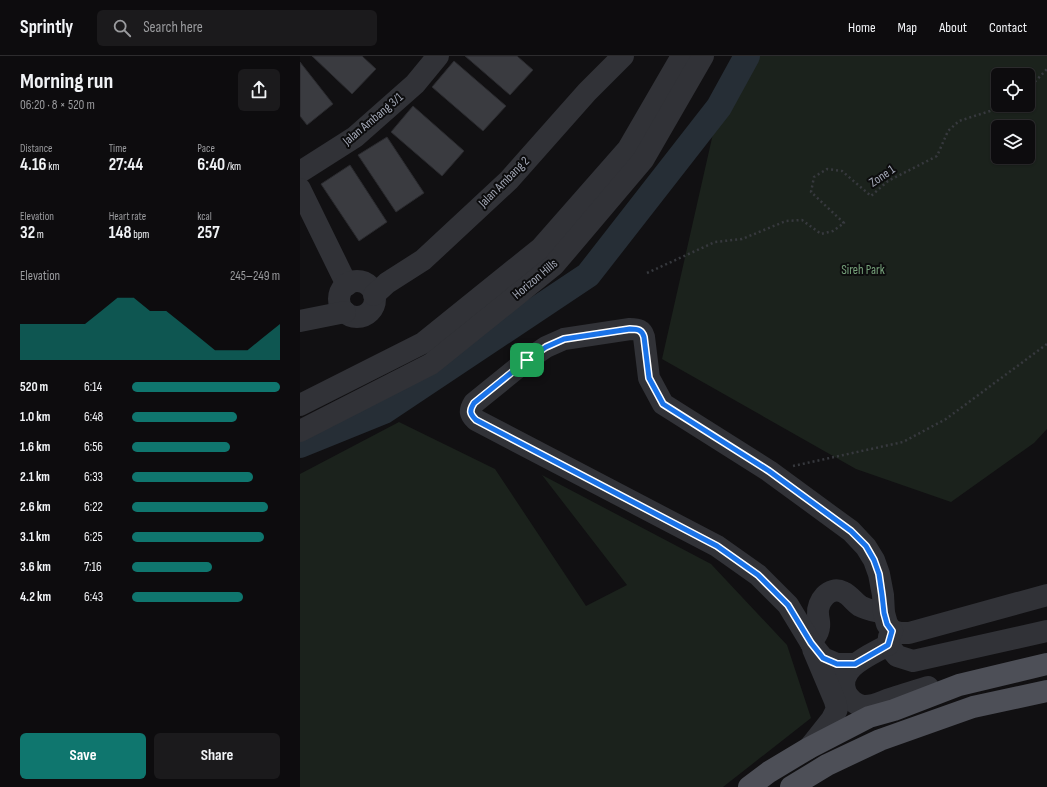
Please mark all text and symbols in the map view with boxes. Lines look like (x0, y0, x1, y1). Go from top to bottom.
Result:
search box (97, 10, 377, 46)
text: Sprintly (20, 16, 73, 39)
icon: search (111, 17, 133, 39)
text: Search here (143, 18, 203, 37)
text: Home (848, 19, 876, 36)
text: Map (898, 19, 917, 36)
text: About (939, 19, 967, 36)
text: Contact (989, 19, 1027, 36)
text: Morning run (20, 68, 113, 95)
map controls (991, 68, 1035, 164)
button: locate (991, 68, 1035, 112)
button: share (238, 69, 280, 111)
street label: Jalan Ambang 3/1 (339, 89, 407, 150)
text: 06:20 · 8 × 520 m (20, 97, 95, 113)
button: layers (991, 120, 1035, 164)
text: Distance (20, 142, 52, 155)
text: Time (109, 142, 127, 155)
text: Pace (197, 142, 215, 155)
street label: Jalan Ambang 2 (474, 153, 533, 212)
text: 4.16 (20, 155, 47, 175)
text: 27:44 (109, 155, 143, 175)
text: 6:40 (197, 155, 225, 175)
text: km (47, 160, 60, 173)
text: /km (225, 160, 241, 173)
street label: Zone 1 (866, 161, 898, 190)
text: Elevation (20, 210, 54, 223)
text: Heart rate (109, 210, 146, 223)
text: kcal (197, 210, 212, 223)
text: 32 (20, 223, 35, 243)
text: 148 (109, 223, 131, 243)
text: 257 (197, 223, 220, 243)
text: m (35, 228, 44, 241)
text: bpm (131, 228, 149, 241)
street label: Horizon Hills (509, 255, 561, 303)
park label: Sireh Park (841, 262, 885, 278)
text: Elevation (20, 268, 60, 284)
text: 245–249 m (230, 268, 280, 284)
pin (510, 343, 544, 377)
icon: arrive (516, 349, 538, 371)
text: 520 m (20, 379, 48, 395)
text: 6:14 (84, 379, 102, 395)
text: 1.0 km (20, 409, 50, 425)
text: 6:48 (84, 409, 103, 425)
text: 1.6 km (20, 439, 50, 455)
text: 6:56 (84, 439, 103, 455)
text: 2.1 km (20, 469, 50, 485)
text: 6:33 (84, 469, 103, 485)
text: 2.6 km (20, 499, 51, 515)
text: 6:22 (84, 499, 103, 515)
text: 3.1 km (20, 529, 50, 545)
text: 6:25 (84, 529, 103, 545)
text: 3.6 km (20, 559, 51, 575)
text: 7:16 (84, 559, 102, 575)
text: 4.2 km (20, 589, 51, 605)
text: 6:43 (84, 589, 103, 605)
button: Save (20, 733, 146, 779)
button: Share (154, 733, 280, 779)

